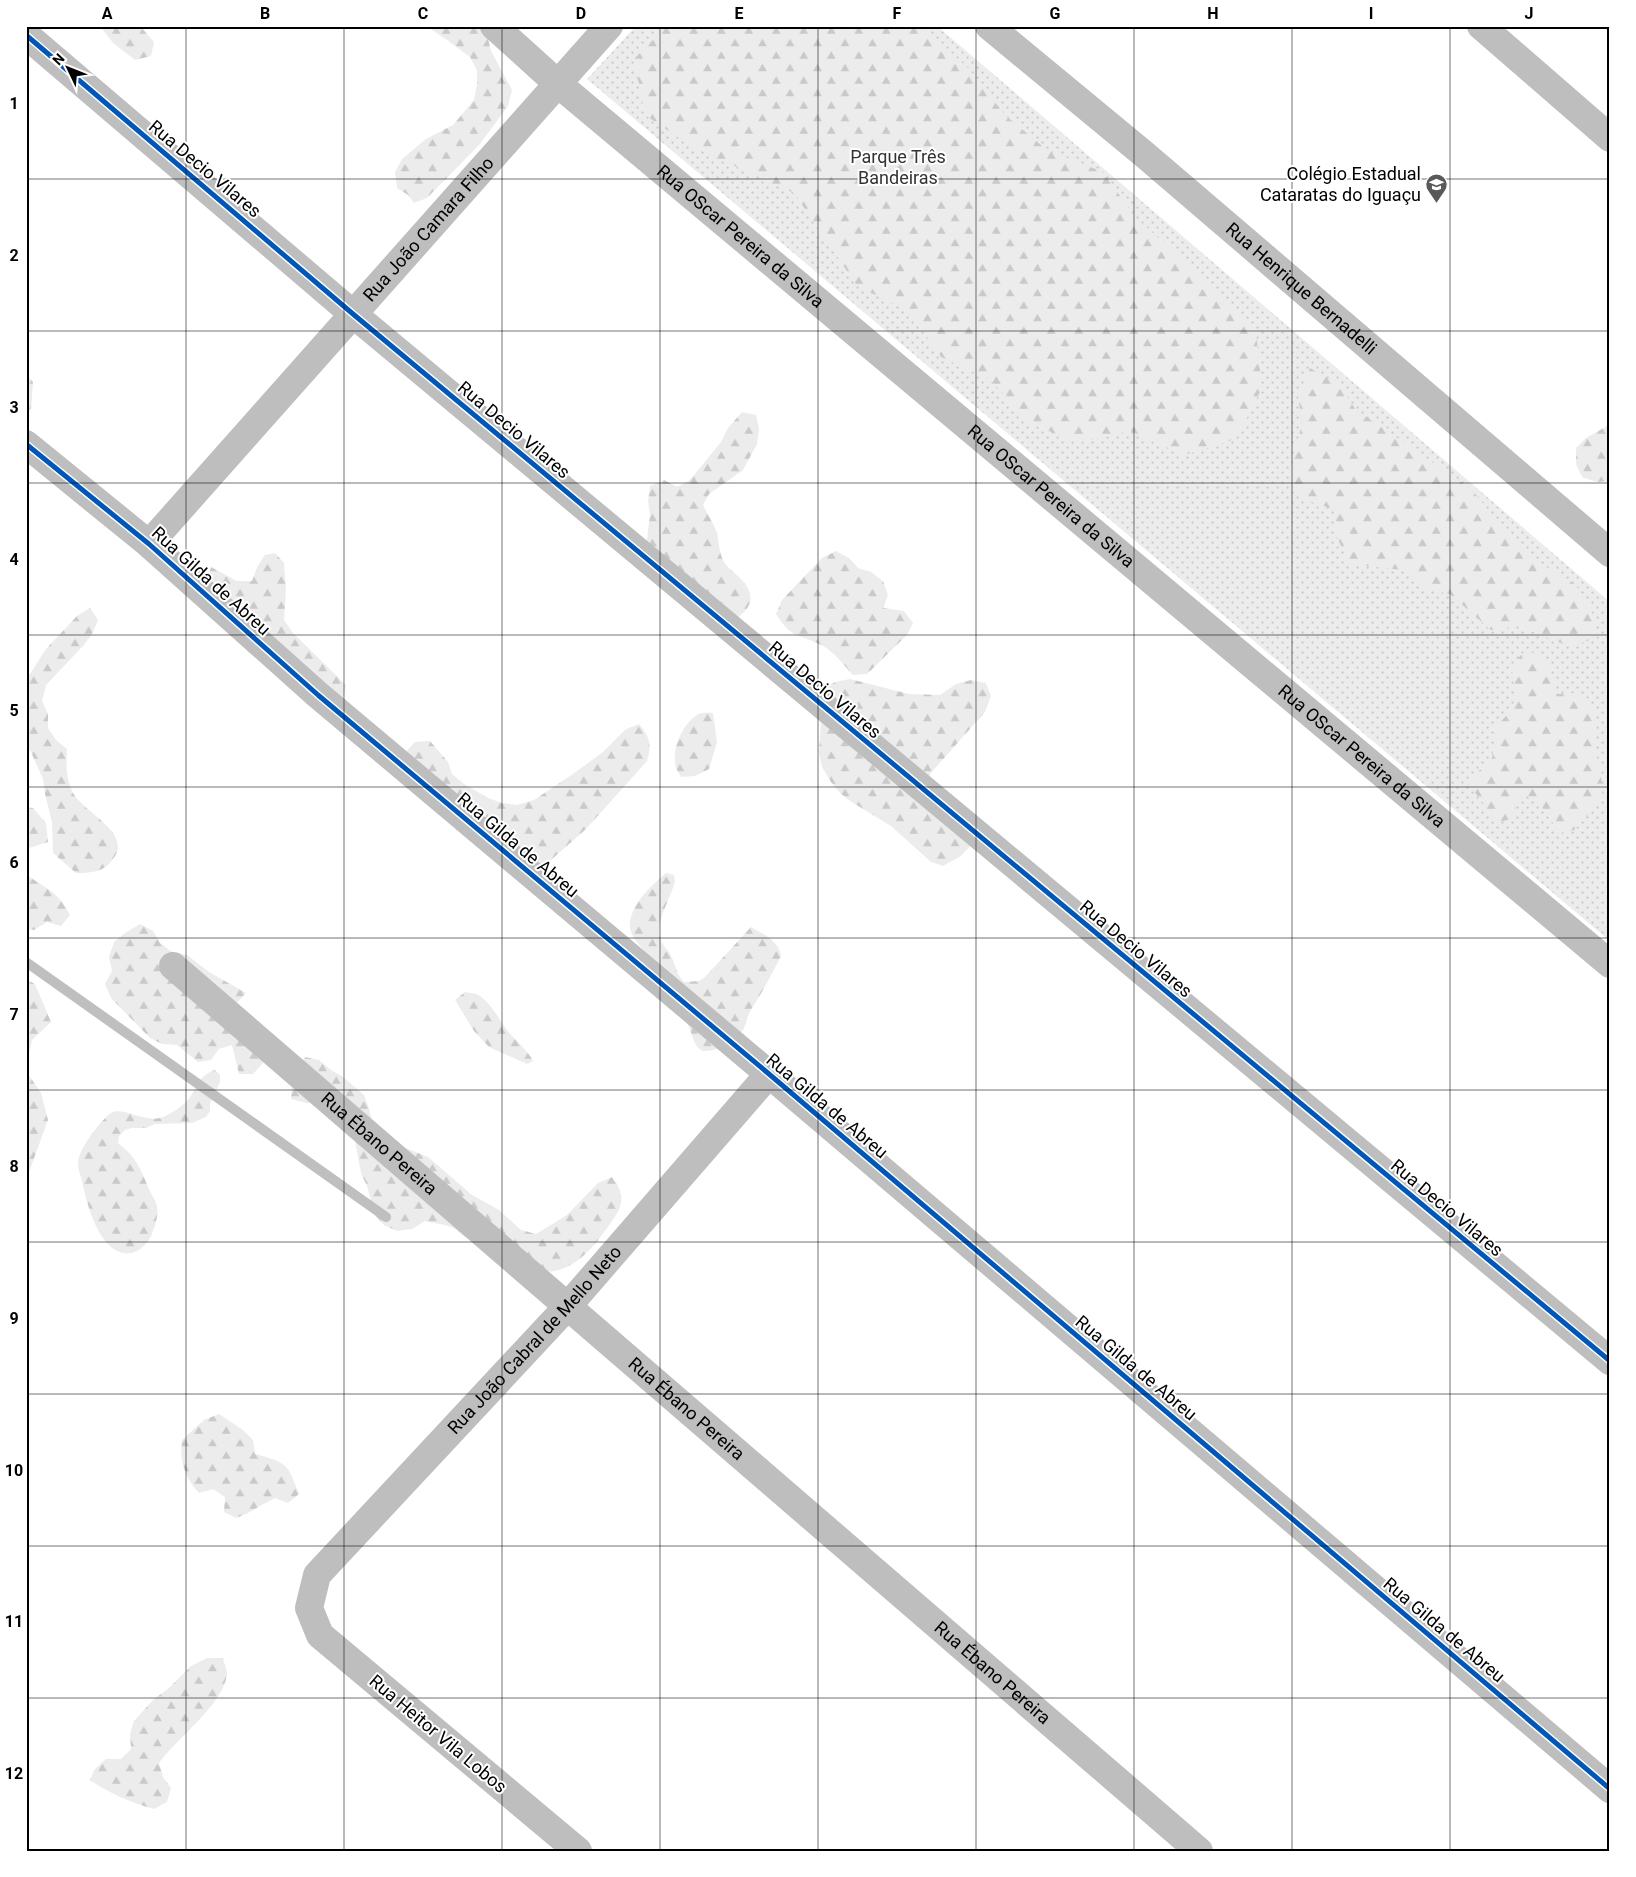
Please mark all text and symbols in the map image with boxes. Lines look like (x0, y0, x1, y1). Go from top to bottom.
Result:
text: A (102, 4, 113, 23)
text: B (260, 4, 270, 23)
text: C (418, 4, 428, 23)
text: D (576, 4, 586, 23)
text: E (735, 4, 744, 23)
text: F (893, 4, 902, 23)
text: G (1050, 4, 1061, 23)
text: H (1207, 4, 1219, 23)
text: I (1369, 4, 1373, 23)
text: J (1525, 4, 1533, 23)
north arrow (42, 42, 92, 92)
text: N (49, 50, 68, 68)
text: 1 (9, 94, 19, 113)
street label: Rua Decio Vilares (145, 116, 266, 222)
park label: Parque Três Bandeiras (850, 146, 946, 188)
street label: Rua João Camara Filho (359, 152, 498, 305)
street label: Rua OScar Pereira da Silva (653, 160, 828, 312)
place label: Colégio Estadual Cataratas do Iguaçu (1260, 163, 1421, 205)
school or university icon: Colégio Estadual Cataratas do Iguaçu (1425, 172, 1449, 203)
street label: Rua Henrique Bernadelli (1222, 218, 1381, 359)
text: 2 (9, 246, 19, 265)
street label: Rua Decio Vilares (454, 377, 575, 483)
text: 3 (9, 398, 19, 417)
street label: Rua OScar Pereira da Silva (964, 420, 1139, 572)
street label: Rua Gilda de Abreu (148, 522, 275, 639)
text: 4 (9, 550, 19, 569)
street label: Rua Decio Vilares (765, 637, 886, 743)
street label: Rua OScar Pereira da Silva (1274, 680, 1450, 832)
text: 5 (9, 701, 19, 720)
street label: Rua Gilda de Abreu (453, 788, 583, 902)
text: 6 (9, 853, 19, 872)
street label: Rua Decio Vilares (1076, 896, 1197, 1002)
text: 7 (9, 1005, 19, 1024)
street label: Rua Gilda de Abreu (762, 1049, 892, 1163)
street label: Rua Ébano Pereira (317, 1088, 442, 1199)
street label: Rua Decio Vilares (1387, 1155, 1508, 1261)
text: 8 (9, 1157, 19, 1176)
street label: Rua João Cabral de Mello Neto (443, 1241, 625, 1438)
text: 9 (9, 1309, 19, 1328)
street label: Rua Gilda de Abreu (1071, 1311, 1201, 1425)
street label: Rua Ébano Pereira (624, 1353, 749, 1464)
text: 10 (5, 1461, 23, 1480)
street label: Rua Gilda de Abreu (1379, 1573, 1509, 1687)
text: 11 (5, 1612, 23, 1631)
street label: Rua Ébano Pereira (930, 1617, 1055, 1728)
street label: Rua Heitor Vila Lobos (365, 1670, 511, 1797)
text: 12 (5, 1764, 23, 1783)

